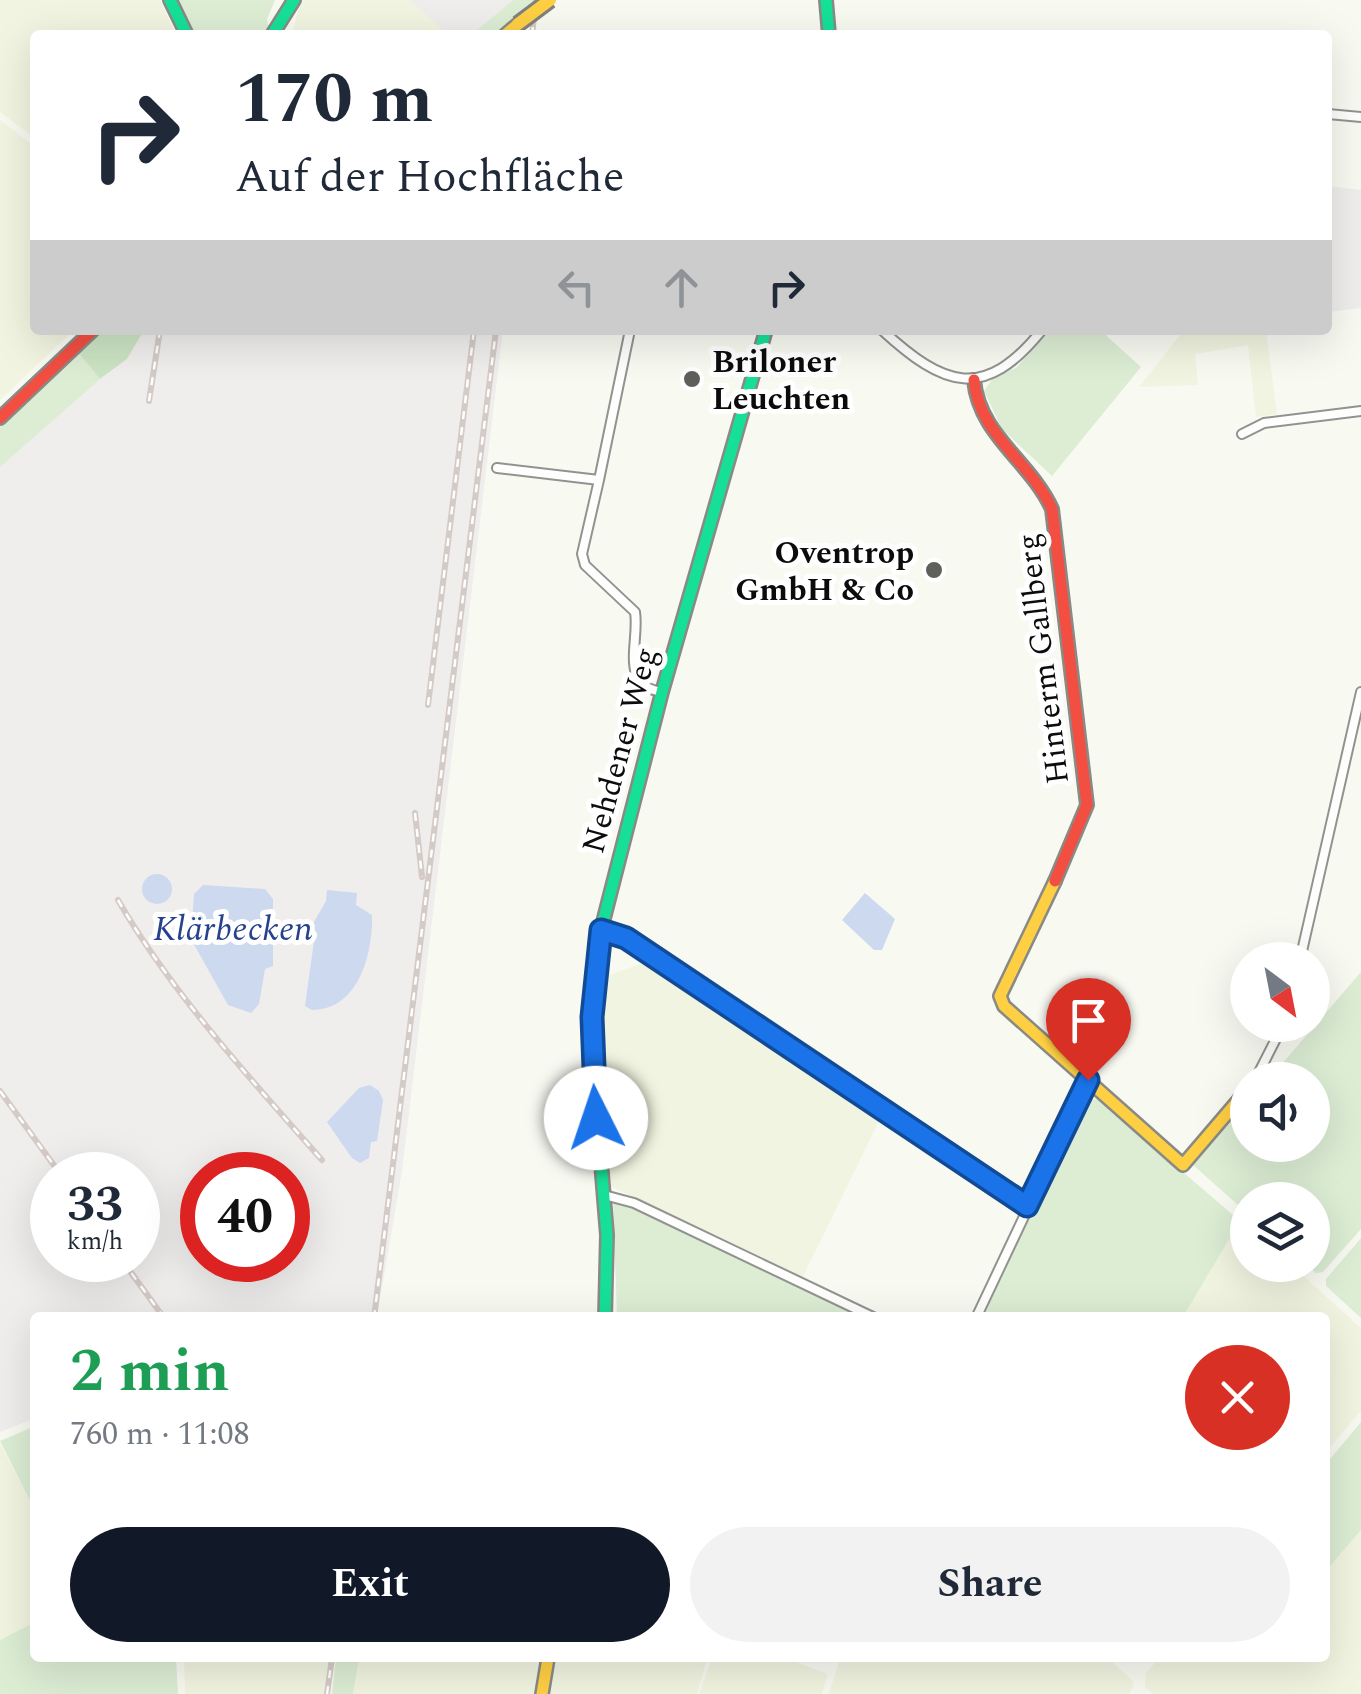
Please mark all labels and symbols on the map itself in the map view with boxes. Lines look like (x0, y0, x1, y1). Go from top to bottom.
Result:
place label: Briloner Leuchten (712, 338, 851, 424)
marker: Briloner Leuchten (681, 368, 703, 390)
place label: Oventrop GmbH & Co (735, 529, 914, 615)
street label: Hinterm Gallberg (1004, 531, 1083, 787)
marker: Oventrop GmbH & Co (923, 559, 945, 581)
street label: Nehdener Weg (569, 642, 671, 859)
water label: Klärbecken (153, 903, 313, 956)
north arrow (1230, 942, 1330, 1042)
pin (1046, 978, 1131, 1081)
position arrow (544, 1066, 648, 1170)
speed limit sign: 40 (180, 1152, 310, 1282)

